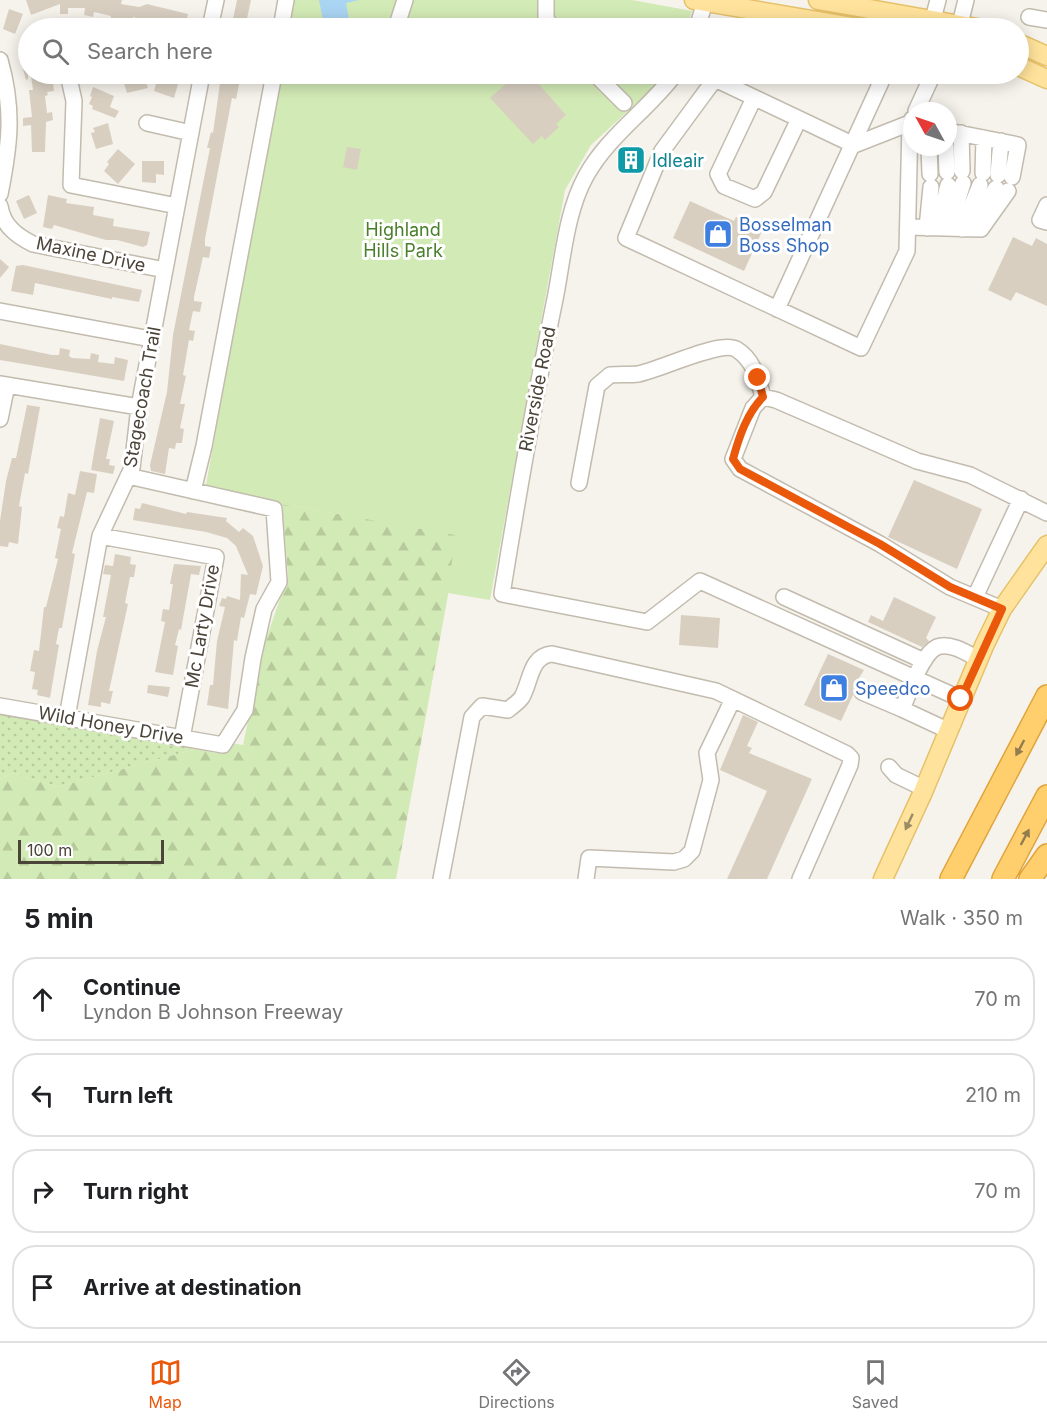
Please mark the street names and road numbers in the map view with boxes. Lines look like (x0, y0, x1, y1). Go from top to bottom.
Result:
street label: Maxine Drive (34, 232, 148, 276)
street label: Stagecoach Trail (119, 325, 165, 469)
street label: Riverside Road (515, 325, 559, 453)
street label: Mc Larty Drive (181, 563, 223, 689)
street label: Wild Honey Drive (37, 702, 185, 748)

